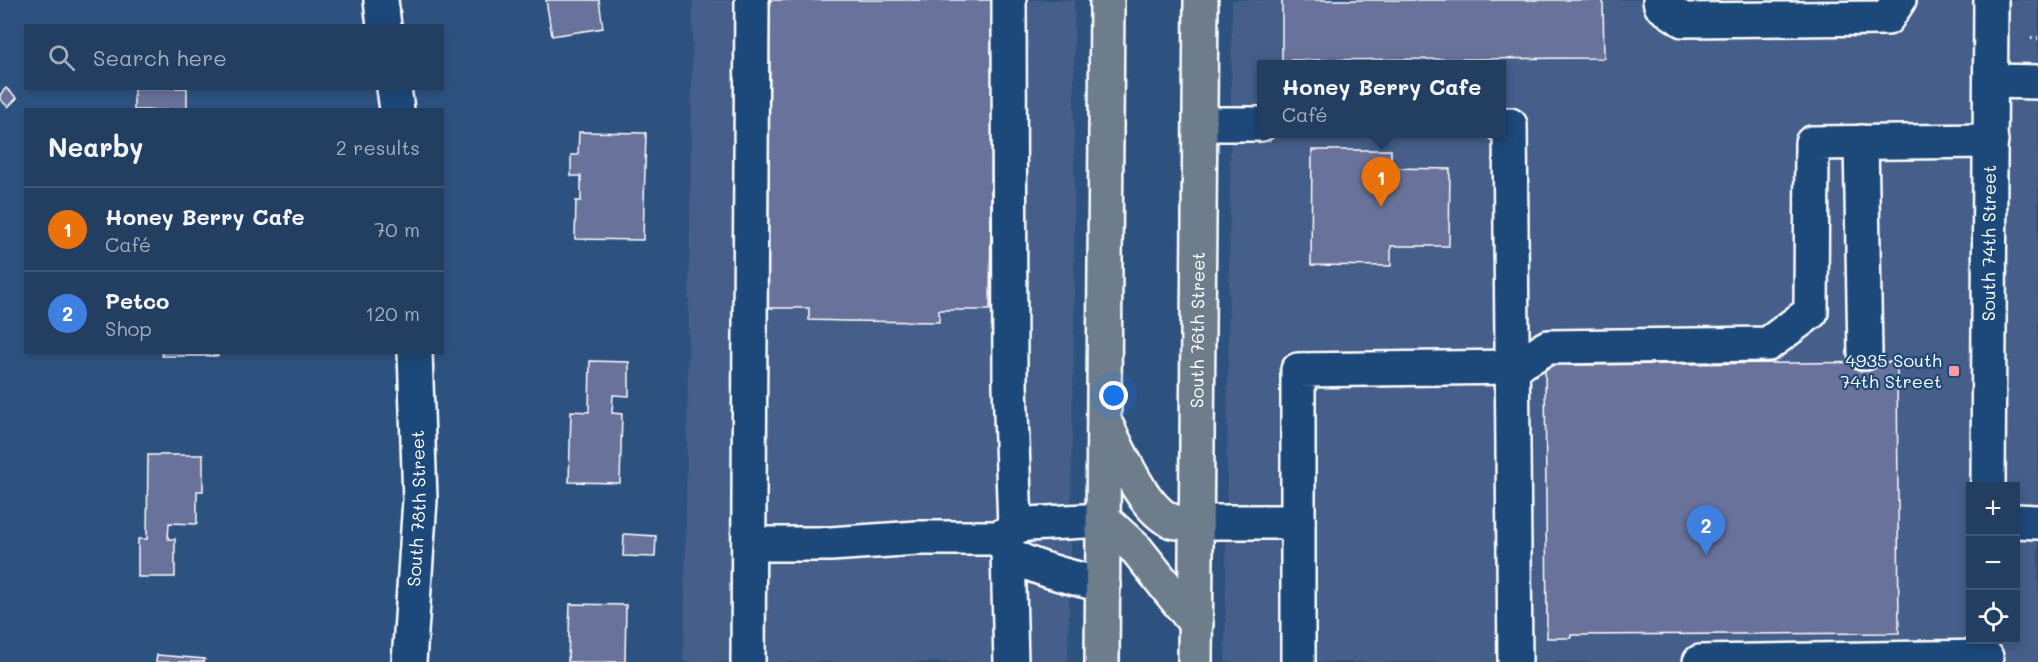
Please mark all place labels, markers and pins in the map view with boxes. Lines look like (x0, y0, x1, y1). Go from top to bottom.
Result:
pin: 1 (1362, 158, 1400, 207)
place label: 4935 South 74th Street (1840, 348, 1942, 393)
marker: 4935 South 74th Street (1947, 364, 1961, 378)
pin: 2 (1686, 506, 1726, 555)

